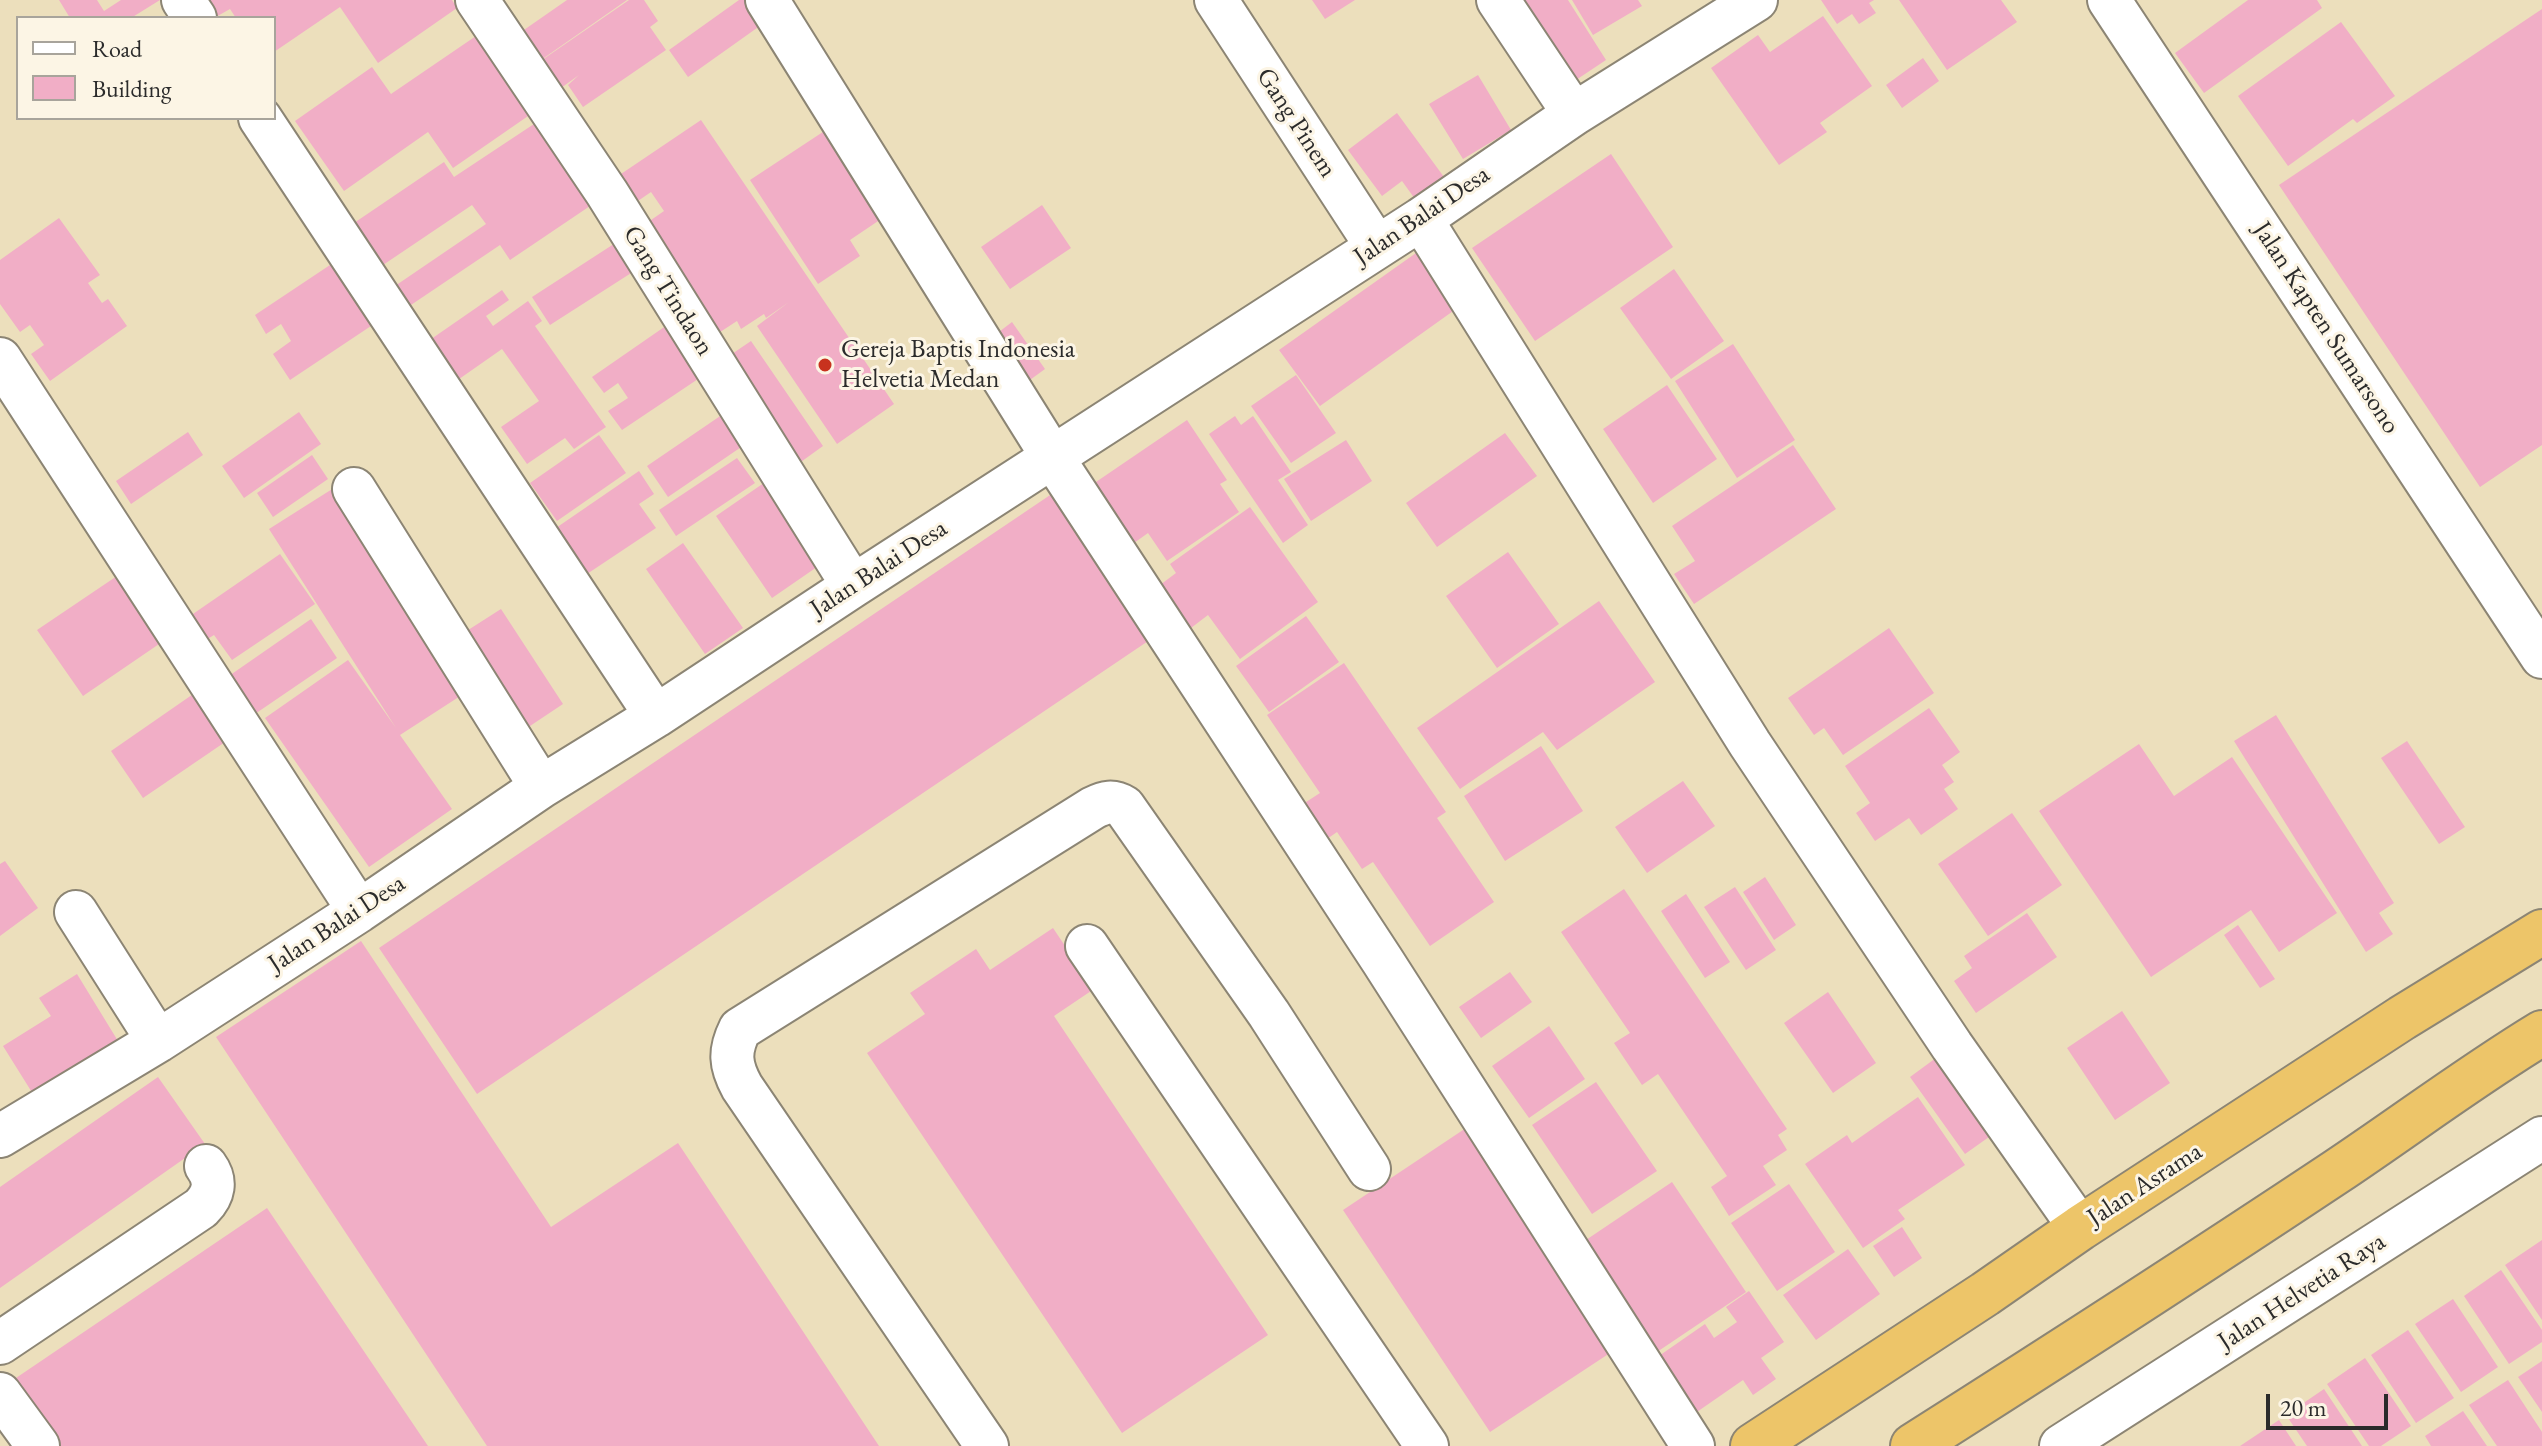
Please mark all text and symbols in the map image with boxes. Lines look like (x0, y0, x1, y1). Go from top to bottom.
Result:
legend (16, 16, 276, 120)
text: Road (92, 33, 142, 64)
street label: Gang Pinem (1249, 62, 1343, 184)
text: Building (92, 73, 172, 104)
street label: Jalan Balai Desa (1348, 159, 1496, 273)
street label: Jalan Kapten Sumarsono (2246, 216, 2406, 440)
street label: Gang Tindaon (616, 220, 720, 362)
place label: Gereja Baptis Indonesia Helvetia Medan (841, 334, 1075, 396)
marker: Gereja Baptis Indonesia Helvetia Medan (816, 356, 834, 374)
street label: Jalan Balai Desa (805, 513, 953, 625)
street label: Jalan Balai Desa (263, 868, 411, 980)
street label: Jalan Asrama (2082, 1136, 2208, 1234)
street label: Jalan Helvetia Raya (2212, 1226, 2392, 1358)
scale bar (2270, 1378, 2392, 1428)
text: 20 m (2280, 1392, 2327, 1423)

